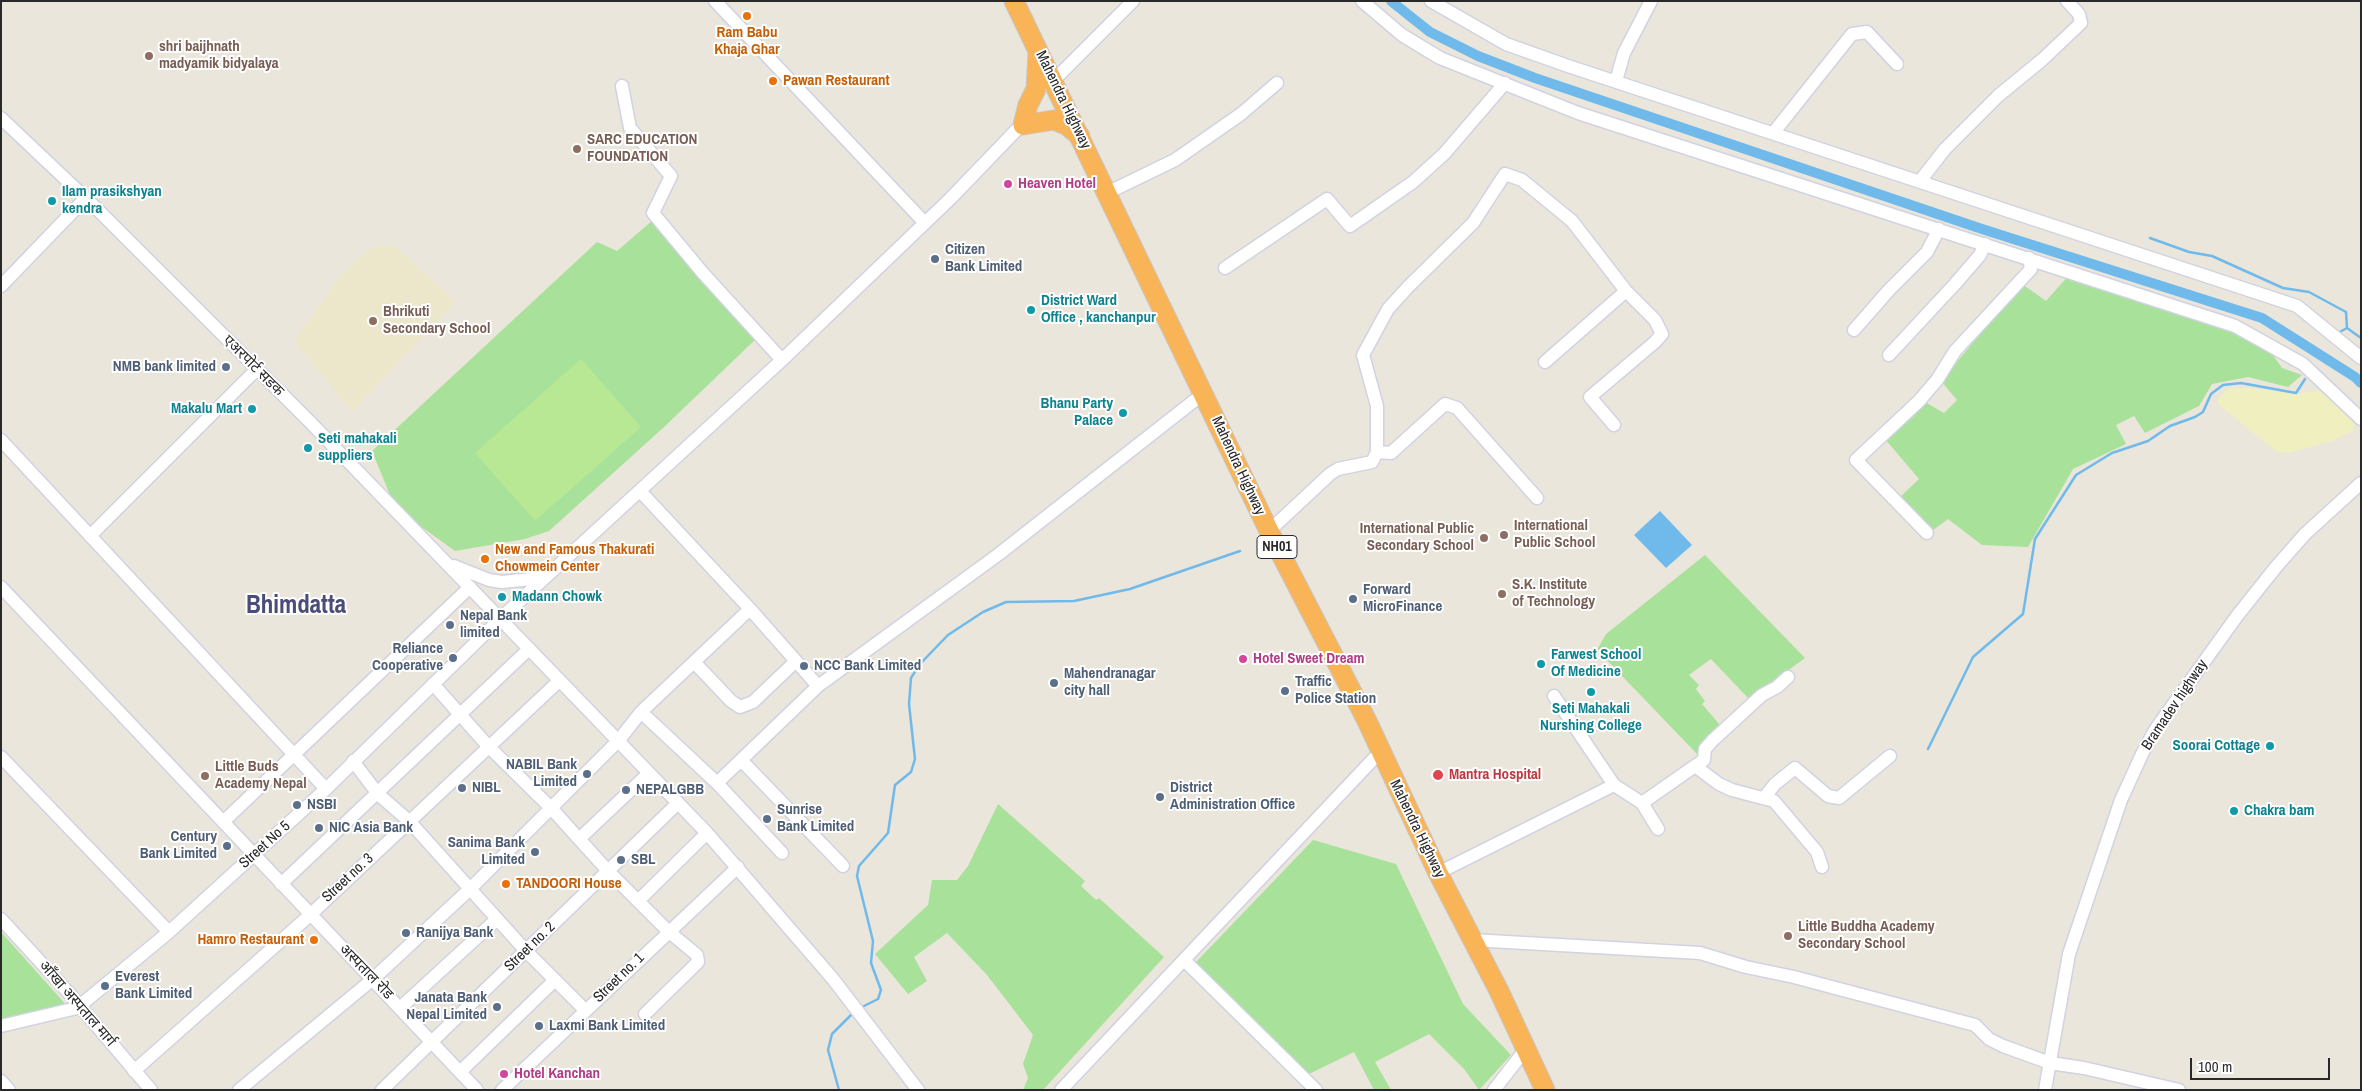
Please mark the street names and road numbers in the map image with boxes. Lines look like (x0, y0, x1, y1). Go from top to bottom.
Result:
street label: Mahendra Highway (1032, 48, 1094, 152)
street label: एअरपोर्ट सडक (219, 332, 287, 400)
street label: Mahendra Highway (1207, 414, 1269, 518)
road number: NH01 (1257, 536, 1297, 558)
street label: Bramadev highway (2138, 656, 2212, 754)
street label: Mahendra Highway (1386, 777, 1448, 881)
street label: Street No 5 (236, 817, 294, 873)
street label: Street no. 3 (319, 850, 377, 906)
street label: Street no. 2 (501, 918, 559, 976)
street label: अस्पताल रोड (335, 941, 397, 1003)
street label: Street no. 1 (590, 949, 648, 1007)
street label: आँखा अस्पताल मार्ग (35, 957, 119, 1051)

